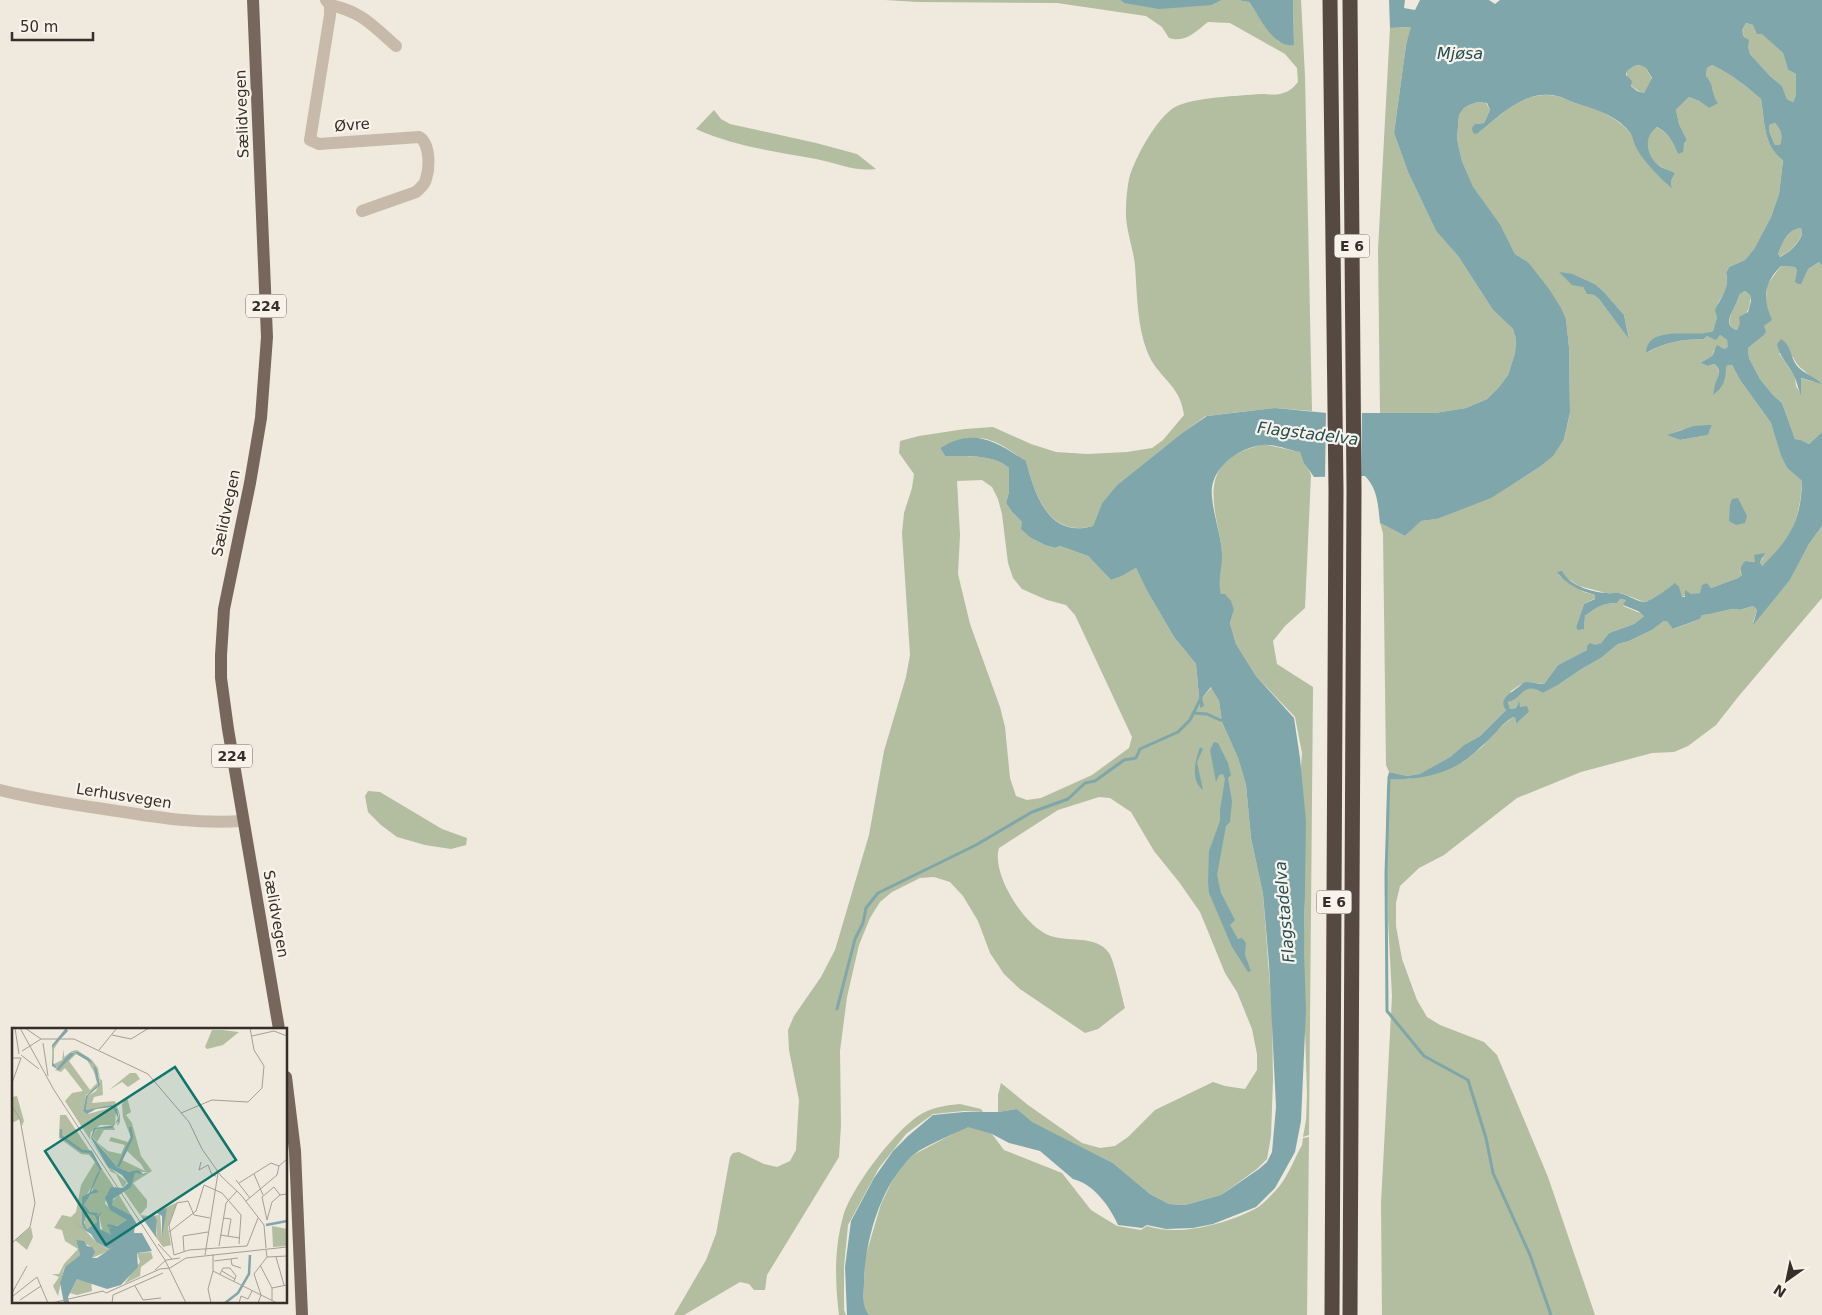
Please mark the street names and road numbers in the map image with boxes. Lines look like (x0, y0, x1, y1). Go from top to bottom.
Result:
street label: Sælidvegen (231, 69, 253, 159)
street label: Øvre (333, 114, 371, 136)
road number: E 6 (1334, 235, 1370, 258)
road number: 224 (246, 294, 286, 318)
street label: Sælidvegen (208, 468, 244, 558)
road number: 224 (212, 744, 252, 768)
street label: Lerhusvegen (75, 780, 173, 812)
street label: Sælidvegen (259, 869, 293, 959)
road number: E 6 (1316, 890, 1352, 914)

